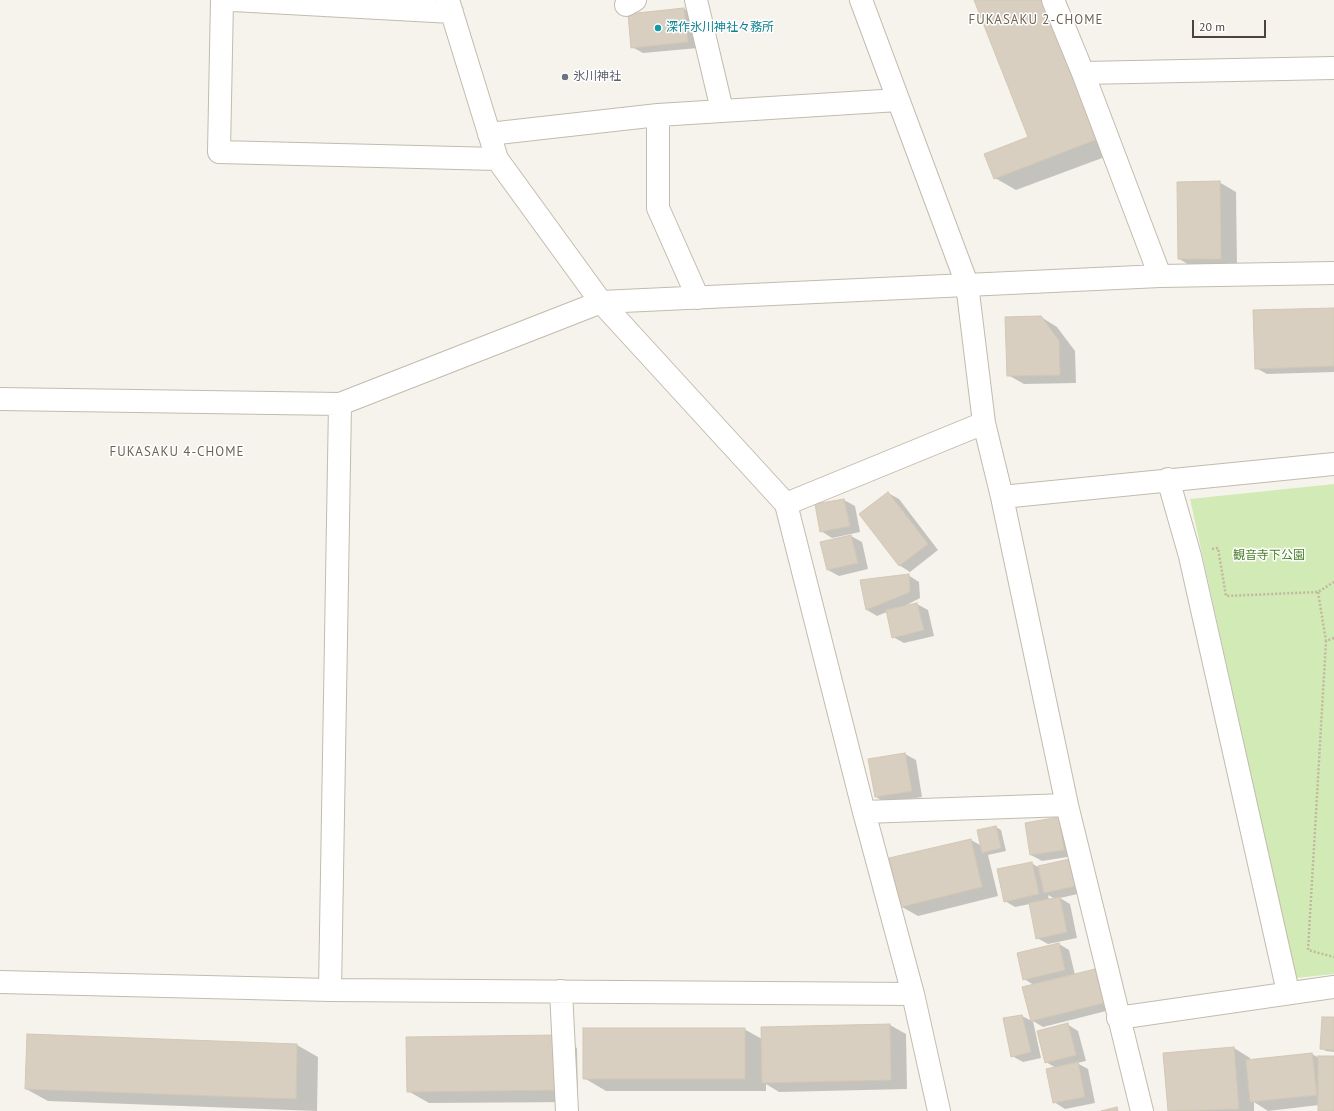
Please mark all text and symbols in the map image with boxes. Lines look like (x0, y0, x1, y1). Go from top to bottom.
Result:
district label: FUKASAKU 2-CHOME (969, 12, 1103, 28)
scale bar (1194, 12, 1268, 38)
text: 20 m (1199, 19, 1225, 34)
place label: 深作氷川神社々務所 (666, 21, 774, 35)
marker: 深作氷川神社々務所 (653, 23, 663, 33)
place label: 氷川神社 (573, 70, 621, 84)
marker: 氷川神社 (560, 72, 570, 82)
district label: FUKASAKU 4-CHOME (110, 444, 244, 460)
park label: 観音寺下公園 (1233, 549, 1305, 563)

